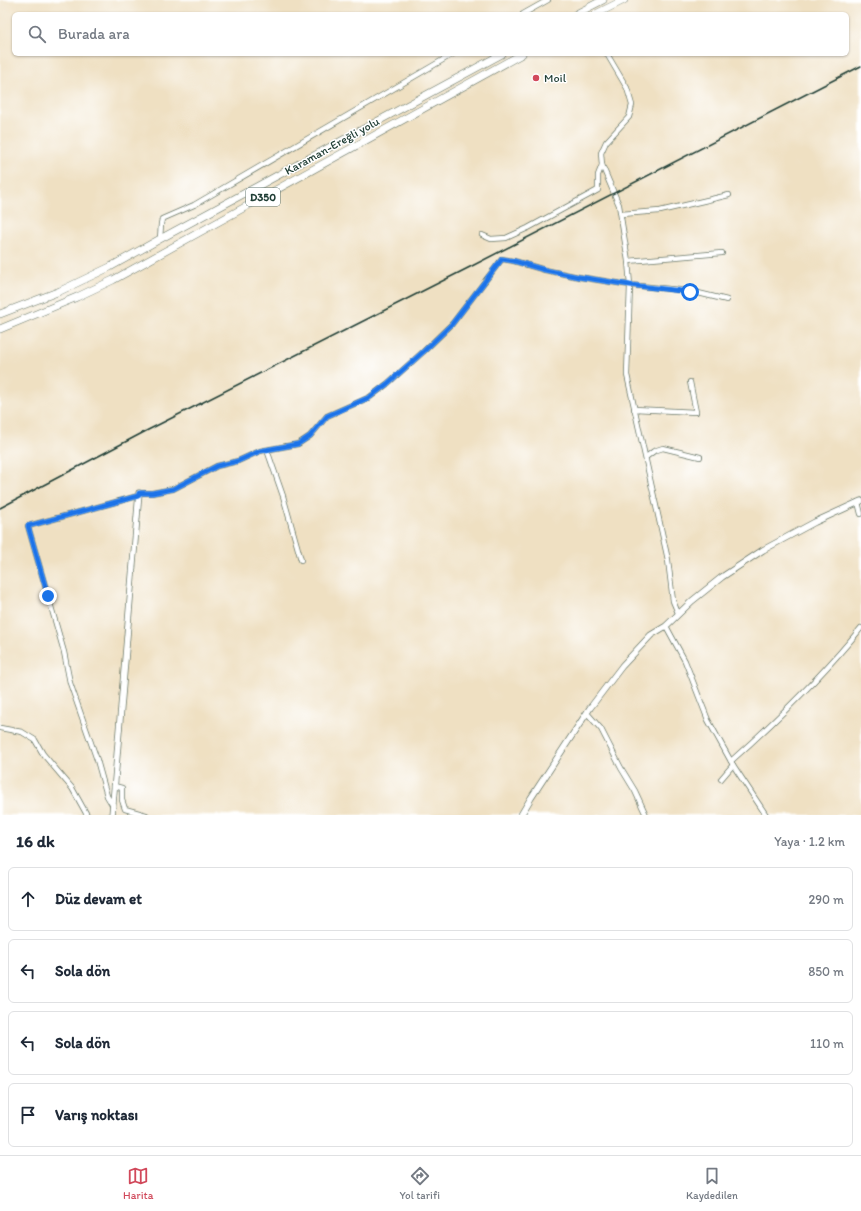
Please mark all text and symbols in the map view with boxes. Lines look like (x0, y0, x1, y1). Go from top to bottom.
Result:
search box (12, 12, 849, 56)
icon: search (26, 23, 48, 45)
text: Burada ara (58, 25, 130, 43)
place label: Moil (544, 71, 567, 85)
marker: Moil (531, 73, 541, 83)
street label: Karaman-Ereğli yolu (282, 114, 382, 178)
road number: D350 (246, 188, 280, 206)
route start (681, 283, 699, 301)
route end (39, 587, 57, 605)
text: 16 dk (16, 831, 55, 851)
text: Yaya · 1.2 km (774, 834, 845, 849)
icon: ahead (17, 888, 39, 910)
text: Düz devam et (55, 890, 142, 908)
text: 290 m (808, 892, 844, 907)
icon: left (17, 960, 39, 982)
text: Sola dön (55, 962, 110, 980)
text: 850 m (808, 964, 844, 979)
icon: left (17, 1032, 39, 1054)
text: Sola dön (55, 1034, 110, 1052)
text: 110 m (810, 1036, 844, 1051)
icon: arrive (17, 1104, 39, 1126)
text: Varış noktası (55, 1106, 138, 1124)
tab: Harita (123, 1165, 153, 1202)
tab: Yol tarifi (399, 1165, 440, 1202)
tab: Kaydedilen (686, 1165, 738, 1202)

